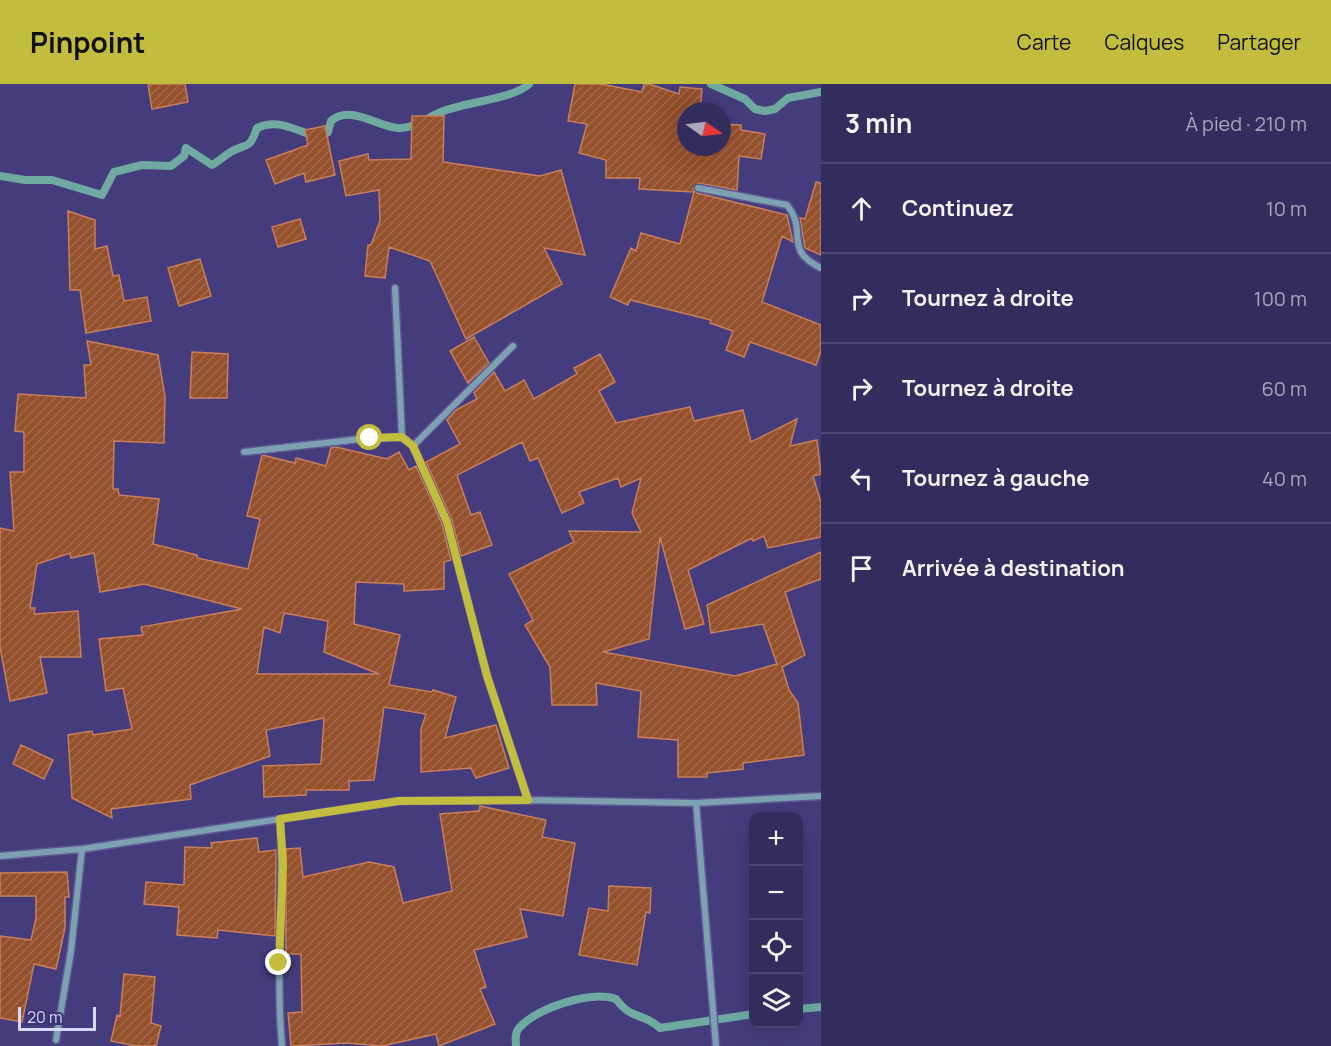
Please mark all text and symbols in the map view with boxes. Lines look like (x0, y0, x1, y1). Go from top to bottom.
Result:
text: Pinpoint (30, 23, 145, 61)
text: Carte (1017, 28, 1071, 56)
text: Calques (1104, 28, 1184, 56)
text: Partager (1217, 28, 1301, 56)
north arrow (677, 102, 731, 156)
text: 3 min (845, 105, 912, 141)
text: À pied · 210 m (1185, 110, 1307, 137)
icon: ahead (845, 192, 878, 225)
text: Continuez (902, 193, 1014, 223)
text: 10 m (1266, 195, 1307, 222)
icon: right (845, 282, 878, 315)
text: Tournez à droite (902, 283, 1074, 313)
text: 100 m (1254, 285, 1307, 312)
icon: right (845, 372, 878, 405)
text: Tournez à droite (902, 373, 1074, 403)
text: 60 m (1261, 375, 1307, 402)
route start (356, 424, 382, 450)
icon: left (845, 462, 878, 495)
text: Tournez à gauche (902, 463, 1089, 493)
text: 40 m (1262, 465, 1307, 492)
icon: arrive (845, 552, 878, 585)
text: Arrivée à destination (902, 553, 1125, 583)
map controls (749, 812, 803, 1028)
button: + (749, 812, 803, 866)
button: − (749, 866, 803, 920)
button: locate (749, 920, 803, 974)
route end (265, 949, 291, 975)
button: layers (749, 974, 803, 1028)
scale bar (18, 1004, 96, 1032)
text: 20 m (27, 1006, 63, 1028)

